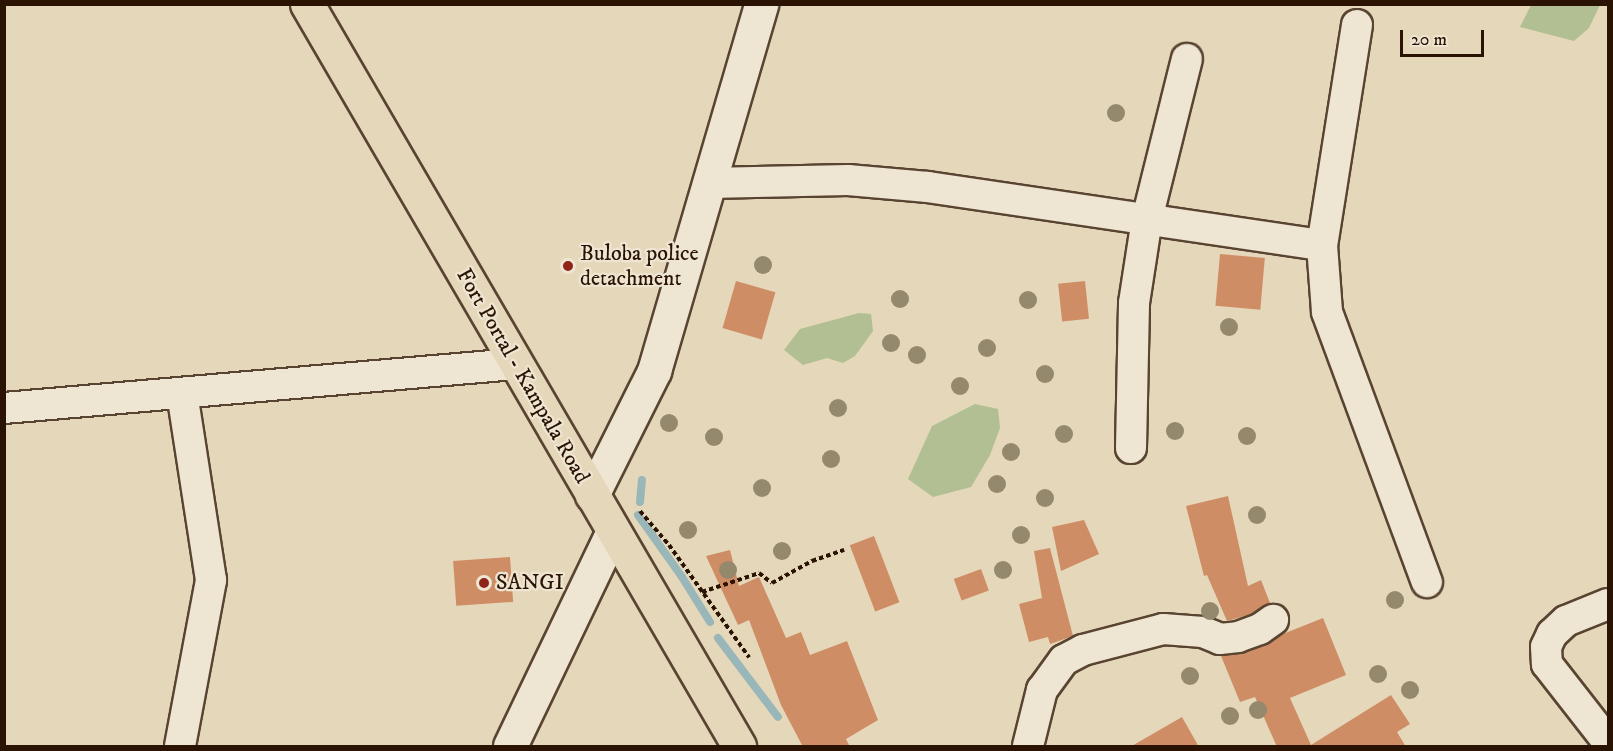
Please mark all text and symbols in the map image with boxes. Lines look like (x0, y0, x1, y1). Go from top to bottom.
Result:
scale bar (1403, 18, 1487, 56)
text: 20 m (1411, 29, 1447, 51)
place label: Buloba police detachment (580, 240, 699, 292)
marker: Buloba police detachment (561, 259, 575, 273)
street label: Fort Portal - Kampala Road (451, 264, 595, 488)
place label: SANGI (496, 570, 564, 596)
marker: SANGI (477, 576, 491, 590)

